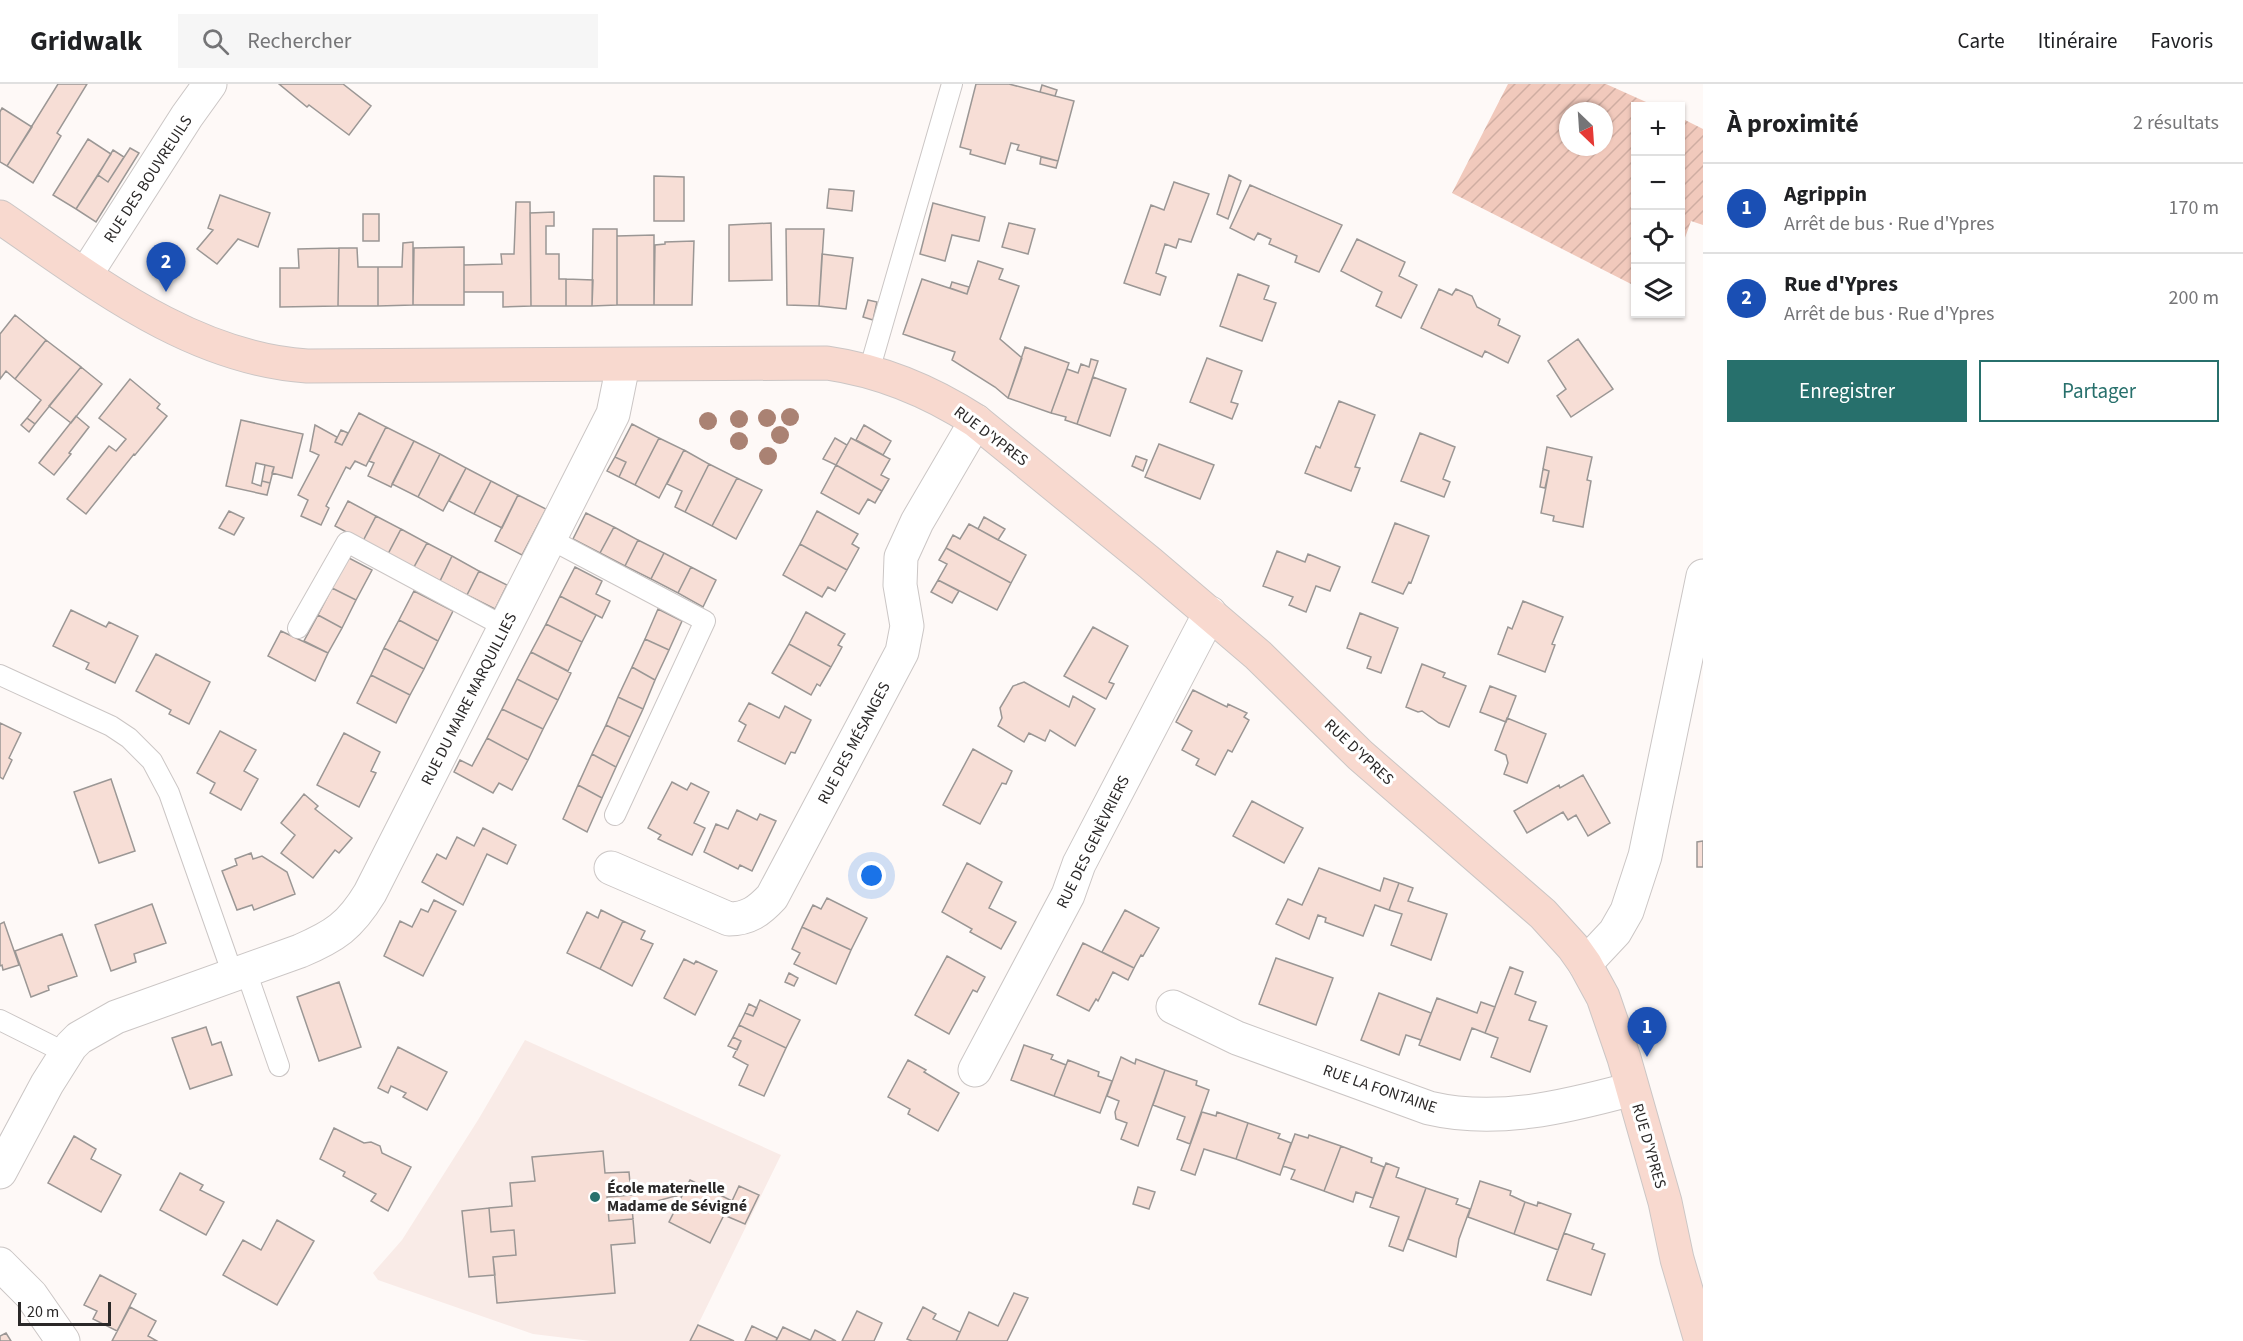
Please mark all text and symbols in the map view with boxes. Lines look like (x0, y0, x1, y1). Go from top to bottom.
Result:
search box (178, 14, 598, 68)
text: Gridwalk (30, 21, 142, 61)
icon: search (199, 25, 232, 58)
text: Rechercher (247, 25, 351, 57)
text: Carte (1958, 26, 2005, 56)
text: Itinéraire (2038, 26, 2117, 56)
text: Favoris (2150, 26, 2213, 56)
north arrow (1559, 102, 1613, 156)
map controls (1631, 102, 1685, 318)
button: + (1631, 102, 1685, 156)
text: À proximité (1727, 105, 1859, 142)
text: 2 résultats (2133, 109, 2219, 137)
street label: RUE DES BOUVREUILS (99, 111, 197, 247)
button: − (1631, 156, 1685, 210)
text: Agrippin (1784, 178, 1867, 210)
text: 1 (1741, 194, 1752, 222)
text: 170 m (2169, 194, 2219, 222)
button: locate (1631, 210, 1685, 264)
text: Arrêt de bus · Rue d'Ypres (1784, 210, 1994, 238)
pin: 2 (146, 242, 186, 292)
button: layers (1631, 264, 1685, 318)
text: Rue d'Ypres (1784, 268, 1898, 300)
text: 2 (1741, 284, 1752, 312)
text: 200 m (2169, 284, 2219, 312)
text: Arrêt de bus · Rue d'Ypres (1784, 300, 1994, 328)
button: Enregistrer (1727, 360, 1967, 422)
button: Partager (1979, 360, 2219, 422)
street label: RUE D'YPRES (949, 401, 1033, 471)
street label: RUE DU MAIRE MARQUILLIES (416, 609, 522, 789)
street label: RUE DES MÉSANGES (812, 678, 896, 808)
street label: RUE D'YPRES (1319, 714, 1399, 790)
street label: RUE DES GENÈVRIERS (1051, 772, 1135, 912)
your location (857, 861, 886, 890)
pin: 1 (1628, 1008, 1666, 1057)
street label: RUE LA FONTAINE (1320, 1059, 1440, 1119)
street label: RUE D'YPRES (1626, 1101, 1672, 1191)
place label: École maternelle Madame de Sévigné (607, 1177, 747, 1217)
marker: École maternelle Madame de Sévigné (588, 1190, 602, 1204)
scale bar (18, 1299, 111, 1326)
text: 20 m (27, 1301, 59, 1323)

